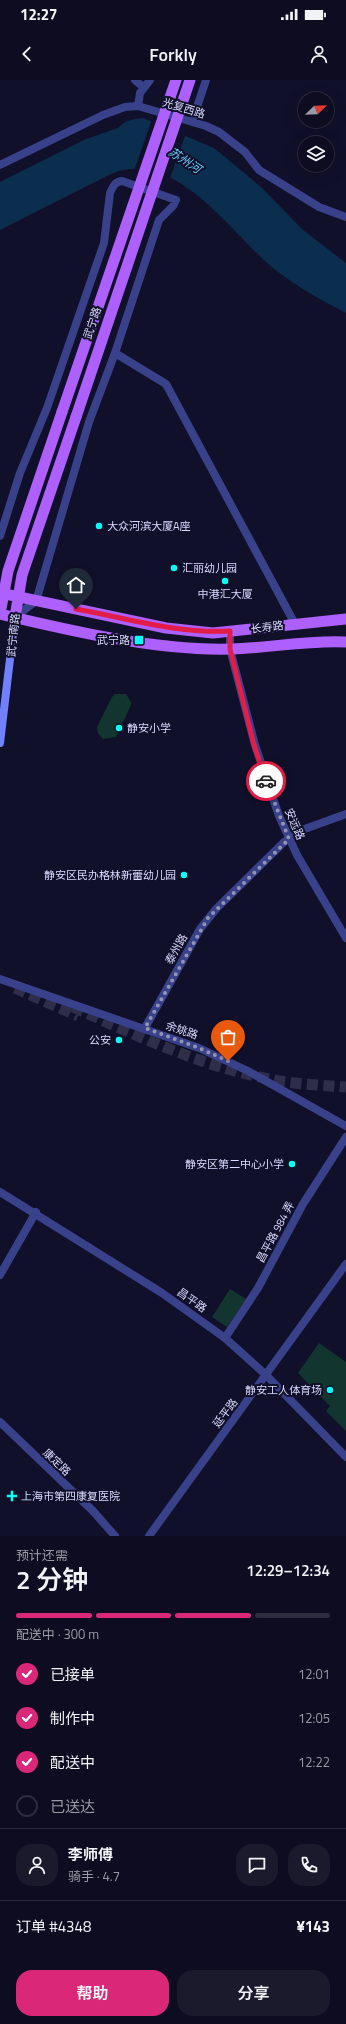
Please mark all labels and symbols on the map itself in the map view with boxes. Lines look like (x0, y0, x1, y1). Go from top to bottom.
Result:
north arrow (298, 92, 334, 128)
street label: 光复西路 (161, 94, 207, 122)
water label: 苏州河 (165, 142, 207, 179)
street label: 武宁路 (79, 305, 105, 341)
place label: 大众河滨大厦A座 (107, 518, 191, 534)
marker: 大众河滨大厦A座 (94, 521, 104, 531)
place label: 汇丽幼儿园 (182, 560, 237, 576)
marker: 汇丽幼儿园 (169, 563, 179, 573)
pin (59, 568, 93, 609)
marker: 中港汇大厦 (220, 576, 230, 586)
place label: 中港汇大厦 (198, 586, 253, 602)
street label: 武宁南路 (3, 612, 23, 658)
street label: 长寿路 (250, 617, 284, 637)
place label: 武宁路 (97, 632, 130, 648)
marker: 武宁路 (133, 634, 145, 646)
place label: 静安小学 (127, 720, 171, 736)
marker: 静安小学 (114, 723, 124, 733)
courier (246, 761, 286, 801)
street label: 安远路 (281, 806, 309, 842)
place label: 静安区民办格林新蕾幼儿园 (44, 867, 176, 883)
marker: 静安区民办格林新蕾幼儿园 (179, 870, 189, 880)
street label: 泰州路 (161, 931, 191, 967)
street label: 余姚路 (164, 1017, 200, 1043)
pin (211, 1020, 245, 1061)
place label: 公安 (89, 1032, 111, 1048)
marker: 公安 (114, 1035, 124, 1045)
place label: 静安区第二中心小学 (185, 1156, 284, 1172)
marker: 静安区第二中心小学 (287, 1159, 297, 1169)
street label: 昌平路 984 弄 (252, 1199, 298, 1265)
street label: 昌平路 (174, 1284, 210, 1316)
place label: 静安工人体育场 (245, 1382, 322, 1398)
marker: 静安工人体育场 (325, 1385, 335, 1395)
street label: 延平路 (209, 1395, 241, 1431)
street label: 康定路 (40, 1445, 74, 1479)
place label: 上海市第四康复医院 (21, 1488, 120, 1504)
marker: 上海市第四康复医院 (6, 1490, 18, 1502)

